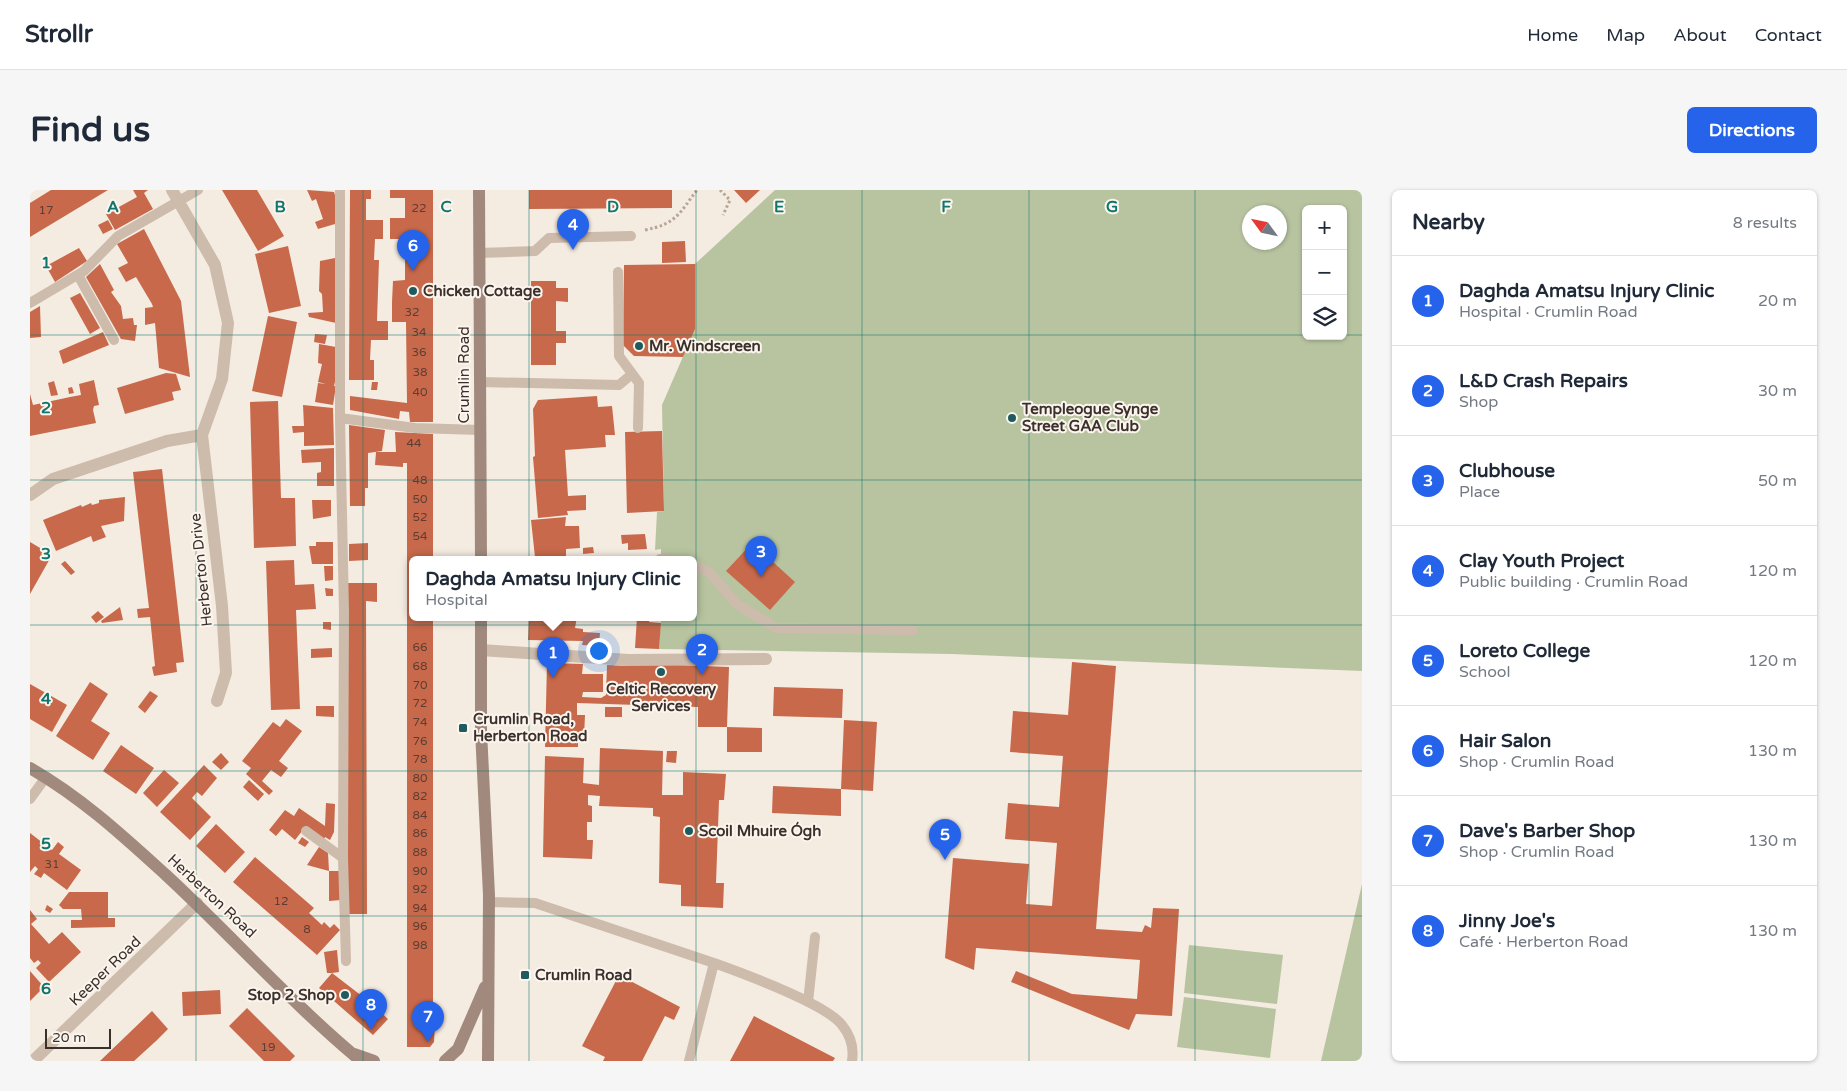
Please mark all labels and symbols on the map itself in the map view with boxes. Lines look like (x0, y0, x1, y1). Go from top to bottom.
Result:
text: A (107, 197, 119, 217)
text: B (274, 197, 286, 217)
text: C (440, 197, 452, 217)
text: D (607, 197, 619, 217)
text: E (774, 197, 784, 217)
text: F (941, 197, 951, 217)
text: G (1106, 197, 1118, 217)
house number: 22 (411, 201, 427, 215)
house number: 17 (38, 203, 54, 217)
north arrow (1242, 205, 1287, 250)
pin: 4 (557, 209, 589, 250)
pin: 6 (397, 230, 429, 271)
text: 1 (41, 253, 51, 273)
place label: Chicken Cottage (423, 282, 541, 301)
marker: Chicken Cottage (407, 285, 419, 297)
house number: 32 (404, 305, 420, 319)
house number: 34 (411, 325, 427, 339)
street label: Crumlin Road (455, 326, 473, 424)
place label: Mr. Windscreen (649, 337, 761, 355)
marker: Mr. Windscreen (633, 340, 645, 352)
house number: 36 (411, 345, 427, 359)
house number: 38 (412, 365, 428, 379)
house number: 40 (412, 385, 428, 399)
text: 2 (41, 398, 51, 418)
place label: Templeogue Synge Street GAA Club (1021, 400, 1159, 435)
marker: Templeogue Synge Street GAA Club (1006, 412, 1018, 424)
house number: 44 (406, 436, 422, 450)
house number: 48 (412, 473, 428, 487)
house number: 50 (412, 492, 428, 506)
house number: 52 (412, 510, 428, 524)
street label: Herberton Drive (186, 512, 216, 628)
house number: 54 (412, 529, 428, 543)
pin: 3 (745, 536, 777, 577)
text: 3 (41, 544, 51, 564)
pin: 2 (686, 634, 718, 675)
pin: 1 (537, 637, 569, 678)
your location (586, 638, 612, 664)
house number: 66 (412, 640, 428, 654)
house number: 68 (412, 659, 428, 673)
marker: Celtic Recovery Services (655, 666, 667, 678)
house number: 70 (412, 678, 428, 692)
place label: Celtic Recovery Services (606, 680, 716, 715)
text: 4 (41, 689, 51, 709)
house number: 72 (412, 696, 428, 710)
place label: Crumlin Road, Herberton Road (473, 710, 588, 745)
house number: 74 (412, 715, 428, 729)
marker: Crumlin Road, Herberton Road (457, 722, 469, 734)
house number: 76 (412, 734, 428, 748)
house number: 78 (412, 752, 428, 766)
house number: 80 (412, 771, 428, 785)
house number: 82 (412, 789, 428, 803)
house number: 84 (412, 808, 428, 822)
pin: 5 (929, 819, 961, 860)
place label: Scoil Mhuire Ógh (699, 821, 821, 841)
marker: Scoil Mhuire Ógh (683, 825, 695, 837)
house number: 86 (412, 826, 428, 840)
text: 5 (41, 834, 51, 854)
house number: 88 (412, 845, 428, 859)
street label: Herberton Road (164, 850, 260, 942)
house number: 31 (44, 857, 60, 871)
house number: 90 (412, 864, 428, 878)
house number: 92 (412, 882, 428, 896)
house number: 12 (273, 894, 289, 908)
house number: 94 (412, 901, 428, 915)
house number: 96 (412, 919, 428, 933)
house number: 8 (303, 922, 311, 936)
street label: Keeper Road (66, 932, 144, 1010)
house number: 98 (412, 938, 428, 952)
place label: Crumlin Road (535, 966, 632, 984)
marker: Crumlin Road (519, 969, 531, 981)
text: 6 (41, 979, 51, 999)
place label: Stop 2 Shop (248, 986, 336, 1005)
marker: Stop 2 Shop (339, 989, 351, 1001)
pin: 8 (355, 989, 387, 1030)
pin: 7 (412, 1001, 444, 1042)
scale bar (45, 1026, 111, 1049)
house number: 19 (260, 1040, 276, 1054)

